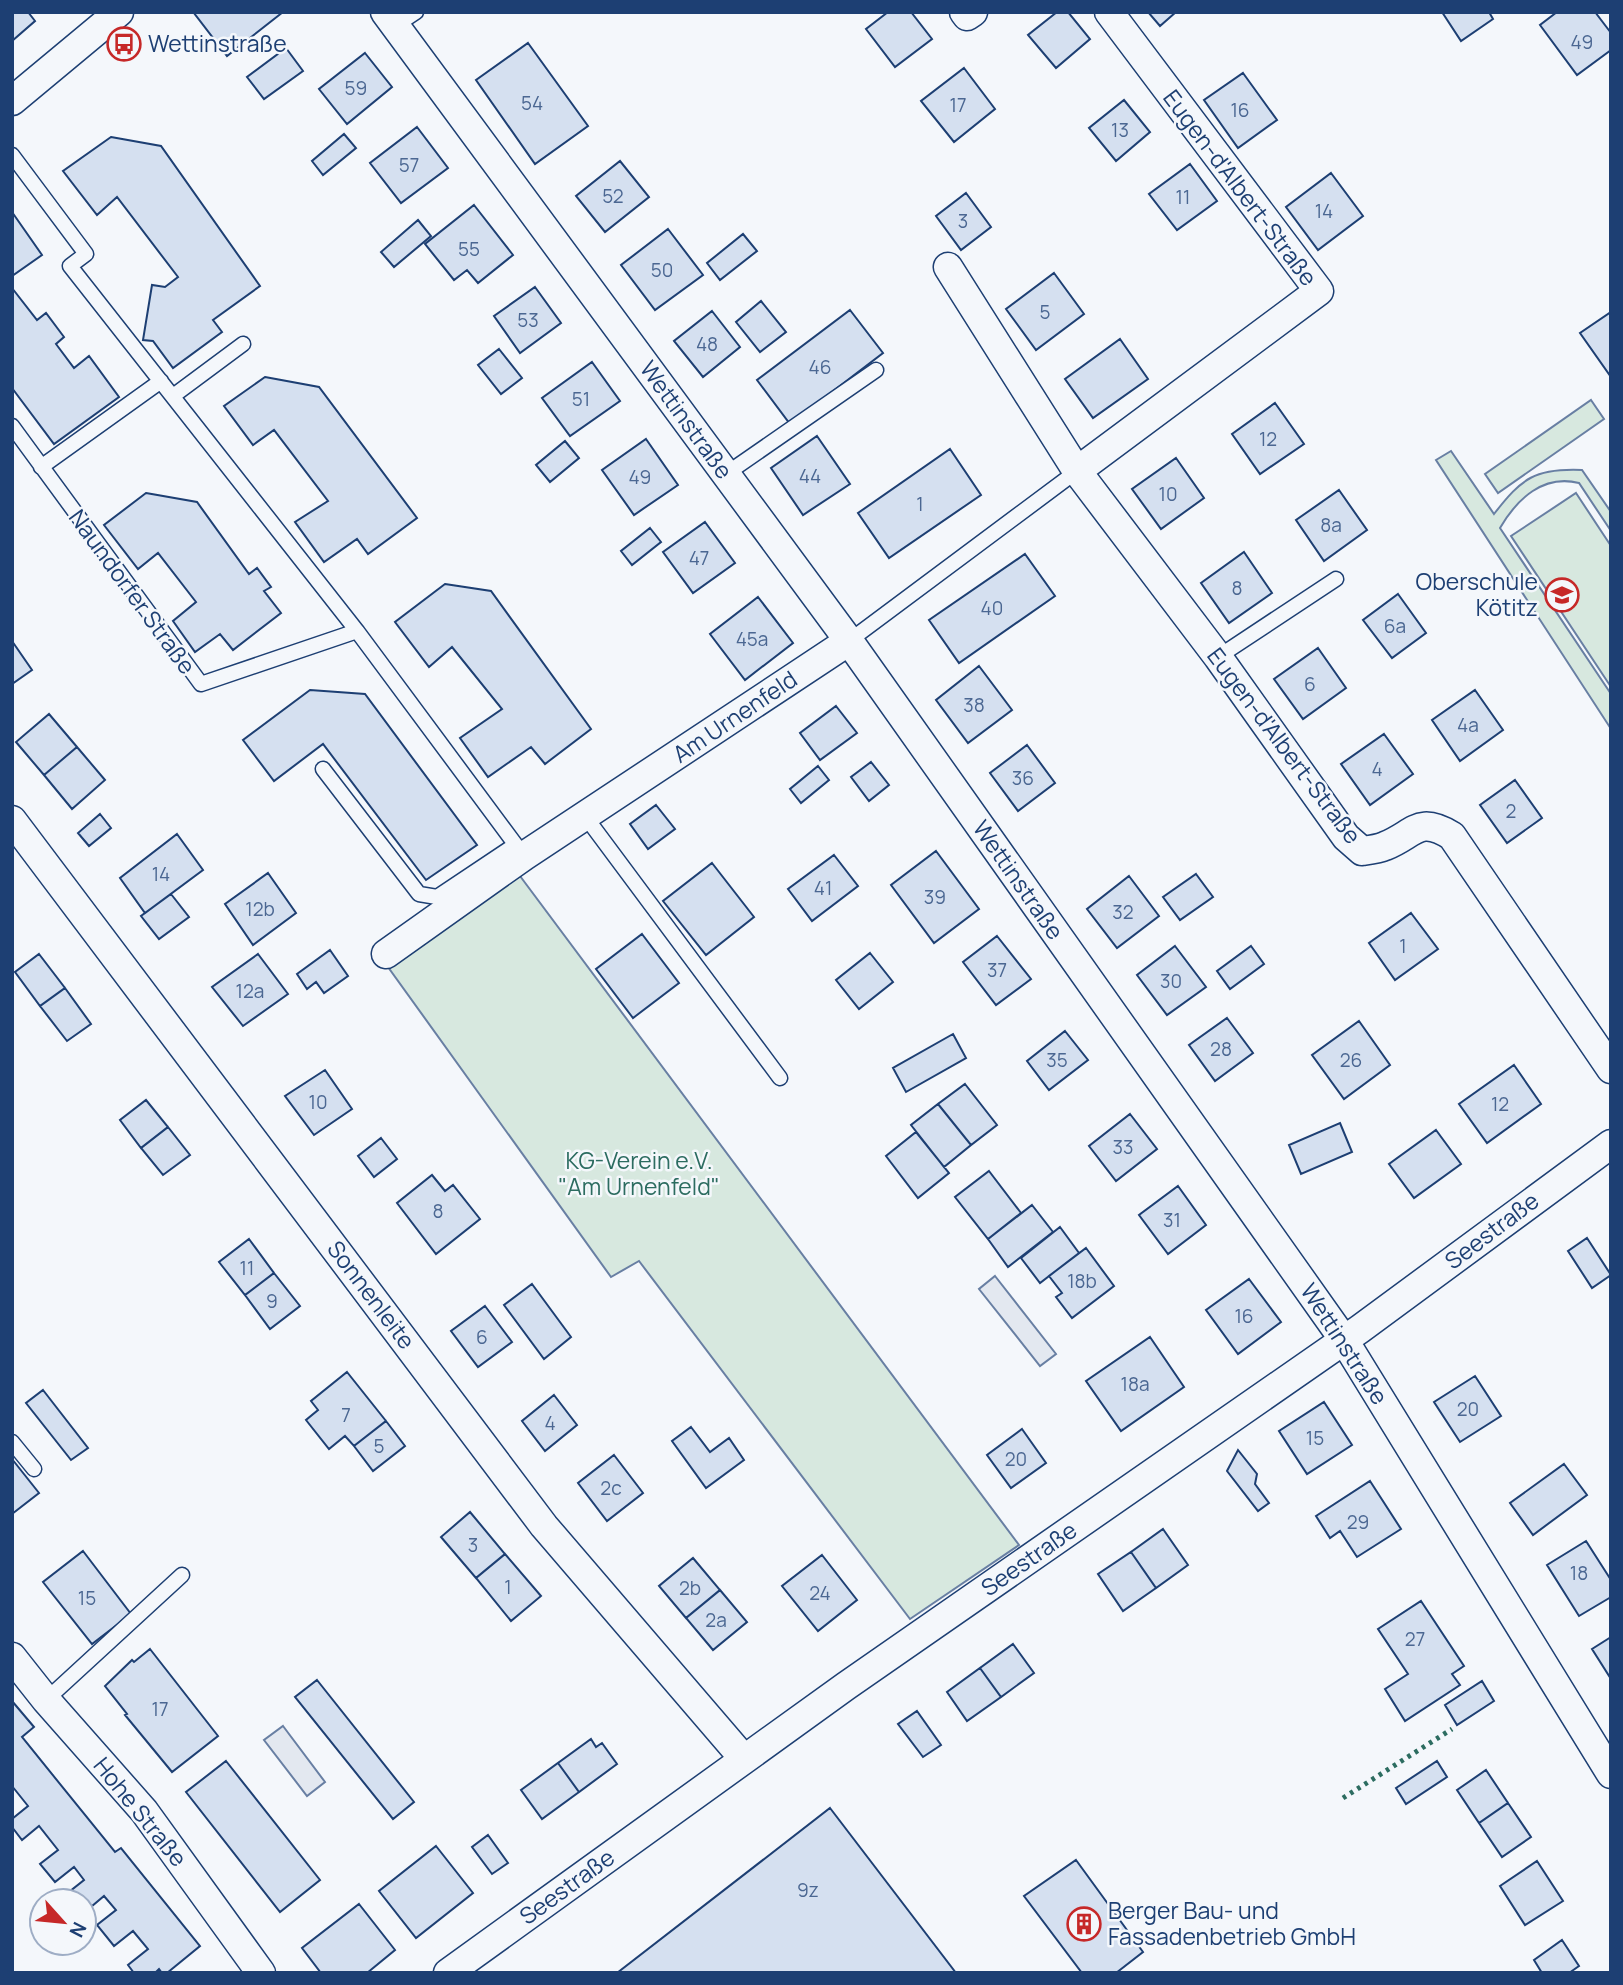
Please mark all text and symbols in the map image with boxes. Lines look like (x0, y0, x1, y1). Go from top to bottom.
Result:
bus stop icon: Wettinstraße (105, 25, 143, 63)
place label: Wettinstraße (148, 27, 287, 59)
house number: 49 (1571, 29, 1593, 55)
house number: 59 (345, 75, 367, 101)
street label: Eugen-d'Albert-Straße (1156, 83, 1325, 292)
house number: 54 (521, 90, 543, 116)
house number: 17 (950, 92, 966, 118)
house number: 16 (1230, 97, 1250, 123)
house number: 13 (1111, 117, 1129, 143)
house number: 57 (399, 152, 419, 178)
house number: 52 (602, 183, 624, 209)
house number: 11 (1176, 184, 1190, 210)
house number: 14 (1315, 198, 1333, 224)
house number: 3 (958, 208, 968, 234)
house number: 55 (458, 236, 480, 262)
house number: 50 (651, 257, 673, 283)
house number: 5 (1040, 299, 1051, 325)
house number: 53 (517, 307, 539, 333)
house number: 48 (696, 331, 718, 357)
street label: Wettinstraße (633, 354, 741, 485)
house number: 46 (809, 354, 832, 380)
house number: 51 (572, 386, 590, 412)
house number: 12 (1259, 426, 1277, 452)
house number: 44 (799, 463, 821, 489)
house number: 49 (629, 464, 651, 490)
house number: 10 (1158, 481, 1178, 507)
house number: 1 (916, 491, 924, 517)
street label: Naundorfer Straße (62, 503, 204, 680)
house number: 8a (1320, 512, 1342, 538)
house number: 47 (689, 545, 709, 571)
place label: Oberschule Kötitz (1416, 565, 1538, 623)
house number: 8 (1231, 575, 1243, 601)
school or university icon: Oberschule Kötitz (1543, 576, 1581, 614)
house number: 40 (981, 595, 1003, 621)
house number: 6a (1384, 613, 1406, 639)
house number: 45a (736, 626, 768, 652)
street label: Eugen-d'Albert-Straße (1200, 641, 1369, 850)
street label: Am Urnenfeld (666, 663, 803, 770)
house number: 6 (1304, 671, 1316, 697)
house number: 38 (963, 692, 985, 718)
house number: 4a (1457, 712, 1479, 738)
house number: 4 (1371, 756, 1383, 782)
house number: 36 (1012, 765, 1034, 791)
house number: 2 (1506, 798, 1516, 824)
street label: Wettinstraße (966, 813, 1072, 945)
house number: 14 (152, 861, 170, 887)
house number: 41 (814, 875, 832, 901)
house number: 39 (924, 884, 946, 910)
house number: 12b (245, 896, 275, 922)
house number: 32 (1112, 899, 1134, 925)
house number: 1 (1399, 933, 1407, 959)
house number: 37 (987, 957, 1007, 983)
house number: 30 (1160, 968, 1182, 994)
house number: 12a (236, 978, 264, 1004)
house number: 28 (1210, 1036, 1232, 1062)
house number: 35 (1046, 1047, 1068, 1073)
house number: 26 (1340, 1047, 1362, 1073)
house number: 10 (308, 1089, 328, 1115)
house number: 12 (1491, 1091, 1509, 1117)
house number: 33 (1112, 1134, 1134, 1160)
park label: KG-Verein e.V. "Am Urnenfeld" (558, 1144, 720, 1202)
street label: Seestraße (1438, 1184, 1545, 1276)
house number: 8 (432, 1198, 444, 1224)
house number: 31 (1163, 1207, 1181, 1233)
street label: Sonnenleite (320, 1234, 423, 1355)
house number: 11 (240, 1255, 254, 1281)
house number: 18b (1067, 1268, 1097, 1294)
street label: Wettinstraße (1294, 1277, 1396, 1410)
house number: 9 (266, 1288, 278, 1314)
house number: 16 (1234, 1303, 1254, 1329)
house number: 6 (476, 1324, 488, 1350)
house number: 18a (1121, 1371, 1150, 1397)
house number: 20 (1457, 1396, 1479, 1422)
house number: 7 (341, 1402, 351, 1428)
house number: 4 (544, 1410, 556, 1436)
house number: 15 (1306, 1425, 1324, 1451)
house number: 5 (374, 1433, 385, 1459)
house number: 20 (1005, 1446, 1027, 1472)
house number: 2c (600, 1475, 622, 1501)
house number: 29 (1347, 1509, 1369, 1535)
street label: Seestraße (974, 1513, 1083, 1603)
house number: 3 (468, 1532, 478, 1558)
house number: 18 (1570, 1560, 1588, 1586)
house number: 1 (504, 1574, 512, 1600)
house number: 2b (679, 1575, 701, 1601)
house number: 24 (809, 1580, 831, 1606)
house number: 15 (78, 1585, 96, 1611)
house number: 2a (705, 1607, 727, 1633)
house number: 27 (1405, 1626, 1425, 1652)
house number: 17 (152, 1696, 168, 1722)
street label: Hohe Straße (87, 1750, 195, 1873)
street label: Seestraße (512, 1841, 620, 1932)
house number: 9z (797, 1877, 819, 1903)
north arrow (28, 1887, 98, 1957)
place label: Berger Bau- und Fassadenbetrieb GmbH (1108, 1894, 1356, 1952)
building icon: Berger Bau- und Fassadenbetrieb GmbH (1065, 1905, 1103, 1943)
text: N (63, 1918, 93, 1942)

